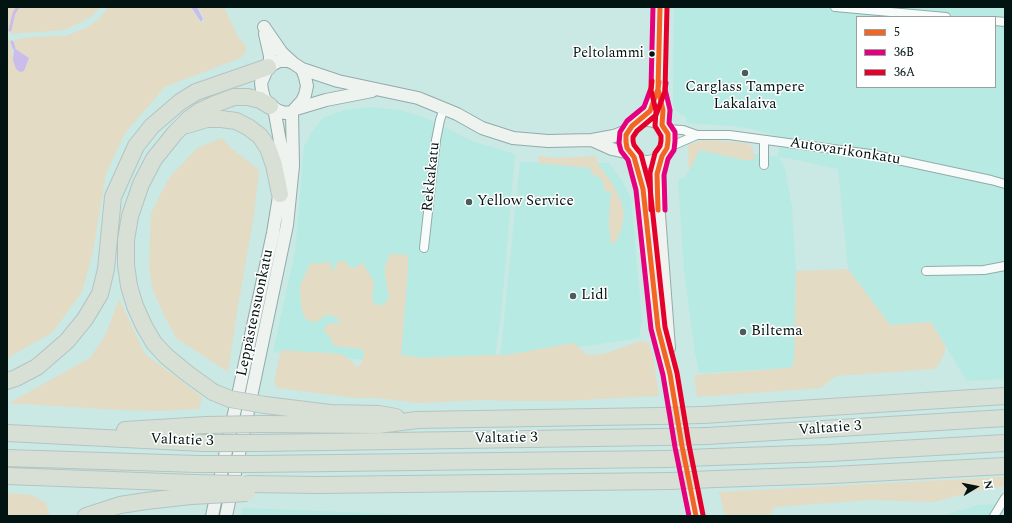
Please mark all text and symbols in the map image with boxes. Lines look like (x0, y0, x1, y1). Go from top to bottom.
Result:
legend (856, 16, 996, 88)
text: 5 (894, 23, 900, 42)
text: 36B (894, 43, 914, 62)
place label: Peltolammi (573, 46, 644, 62)
marker: Peltolammi (647, 49, 657, 59)
text: 36A (894, 63, 915, 82)
marker: Carglass Tampere Lakalaiva (740, 68, 750, 78)
place label: Carglass Tampere Lakalaiva (685, 79, 805, 114)
street label: Autovarikonkatu (788, 134, 902, 170)
street label: Rekkakatu (419, 141, 445, 213)
place label: Yellow Service (477, 193, 574, 211)
marker: Yellow Service (464, 197, 474, 207)
street label: Leppästensuonkatu (234, 248, 278, 378)
place label: Lidl (581, 287, 608, 305)
marker: Lidl (568, 291, 578, 301)
place label: Biltema (751, 323, 803, 341)
marker: Biltema (738, 327, 748, 337)
street label: Valtatie 3 (798, 418, 862, 440)
street label: Valtatie 3 (474, 429, 538, 449)
street label: Valtatie 3 (150, 431, 214, 451)
north arrow (956, 467, 996, 507)
text: N (979, 479, 997, 491)

